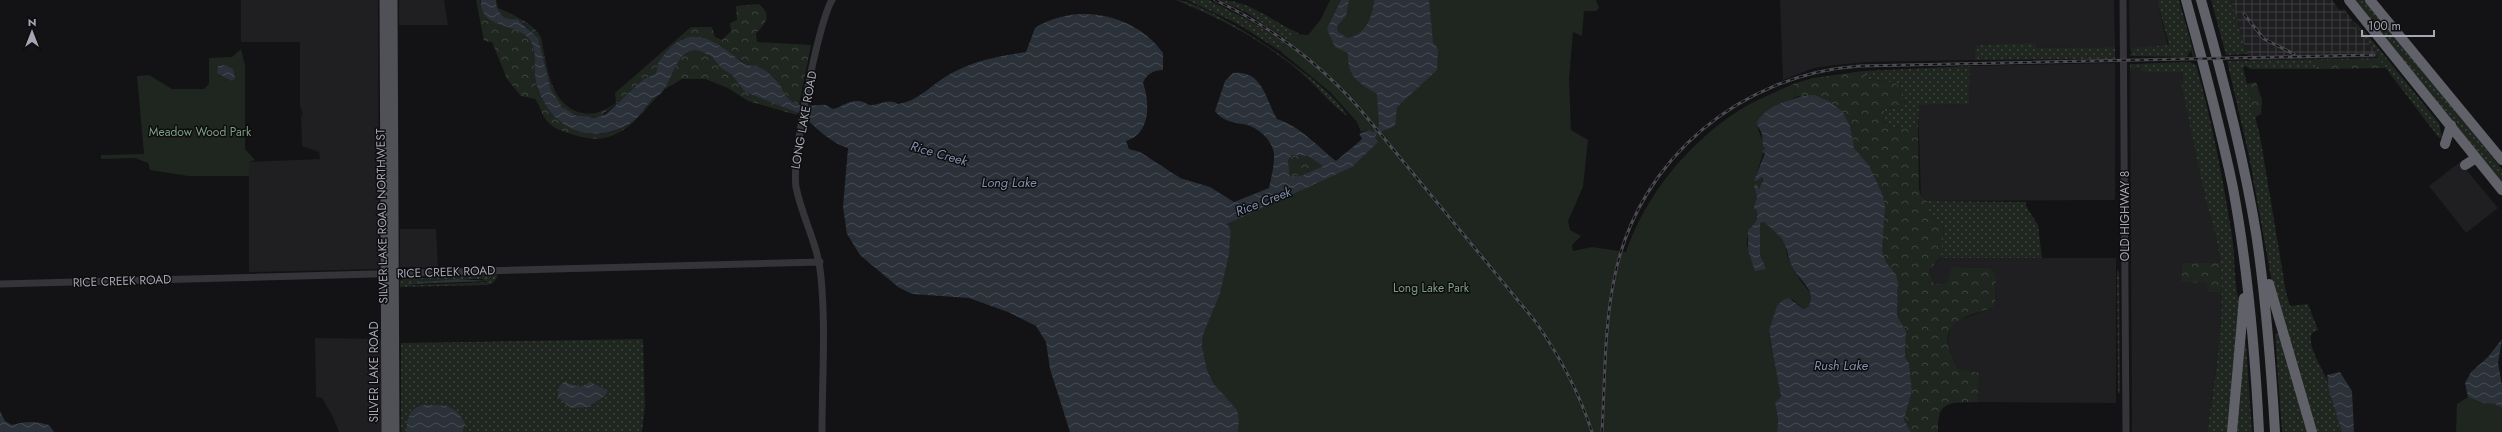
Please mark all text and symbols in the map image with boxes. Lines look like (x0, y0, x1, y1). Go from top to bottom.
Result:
north arrow (12, 12, 52, 52)
scale bar (2362, 12, 2434, 38)
text: N (28, 14, 36, 30)
text: 100 m (2368, 17, 2401, 35)
street label: LONG LAKE ROAD (787, 70, 821, 170)
park label: Meadow Wood Park (149, 123, 252, 141)
street label: SILVER LAKE ROAD NORTHWEST (371, 128, 393, 304)
water label: Rice Creek (908, 136, 970, 171)
street label: OLD HIGHWAY 8 (2116, 171, 2134, 261)
water label: Long Lake (981, 173, 1037, 192)
water label: Rice Creek (1233, 182, 1294, 221)
street label: RICE CREEK ROAD (396, 261, 496, 283)
street label: RICE CREEK ROAD (72, 270, 172, 292)
park label: Long Lake Park (1393, 279, 1470, 297)
street label: SILVER LAKE ROAD (365, 321, 383, 423)
water label: Rush Lake (1814, 356, 1869, 375)

